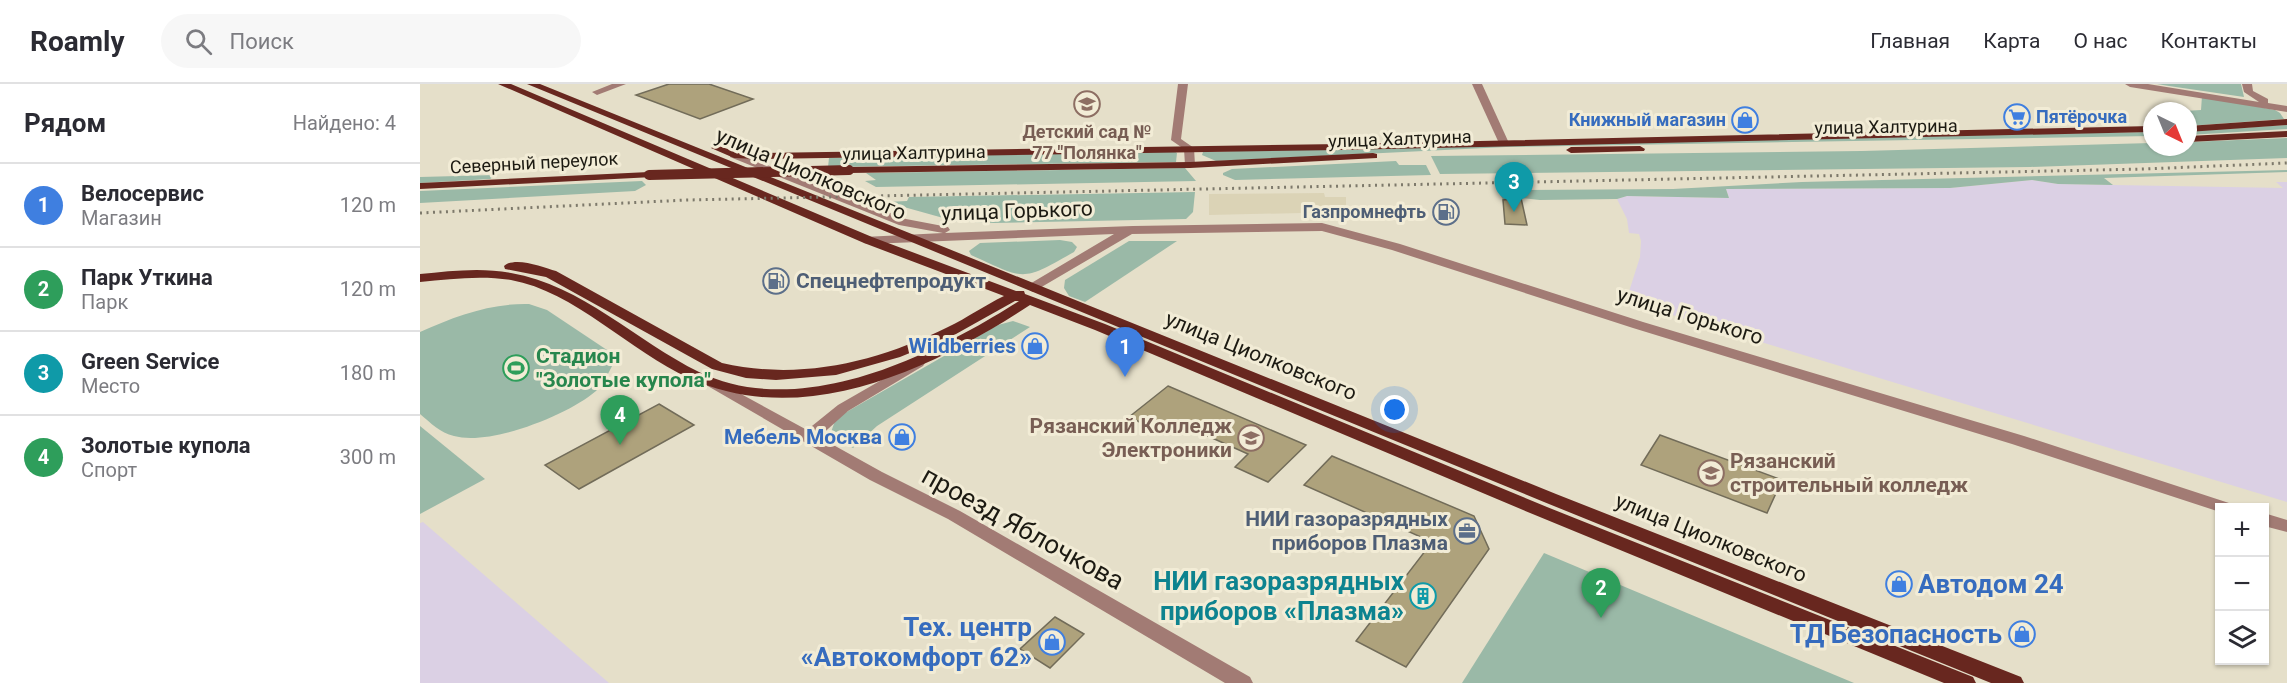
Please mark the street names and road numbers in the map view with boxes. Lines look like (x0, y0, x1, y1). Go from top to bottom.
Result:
street label: улица Халтурина (1814, 115, 1958, 138)
street label: улица Циолковского (712, 123, 910, 225)
street label: улица Халтурина (1328, 126, 1472, 151)
street label: улица Халтурина (842, 141, 986, 164)
street label: Северный переулок (449, 148, 619, 177)
street label: улица Горького (941, 196, 1093, 226)
street label: улица Горького (1614, 282, 1766, 350)
street label: улица Циолковского (1162, 307, 1360, 405)
street label: проезд Яблочкова (917, 460, 1129, 596)
street label: улица Циолковского (1612, 489, 1810, 587)

